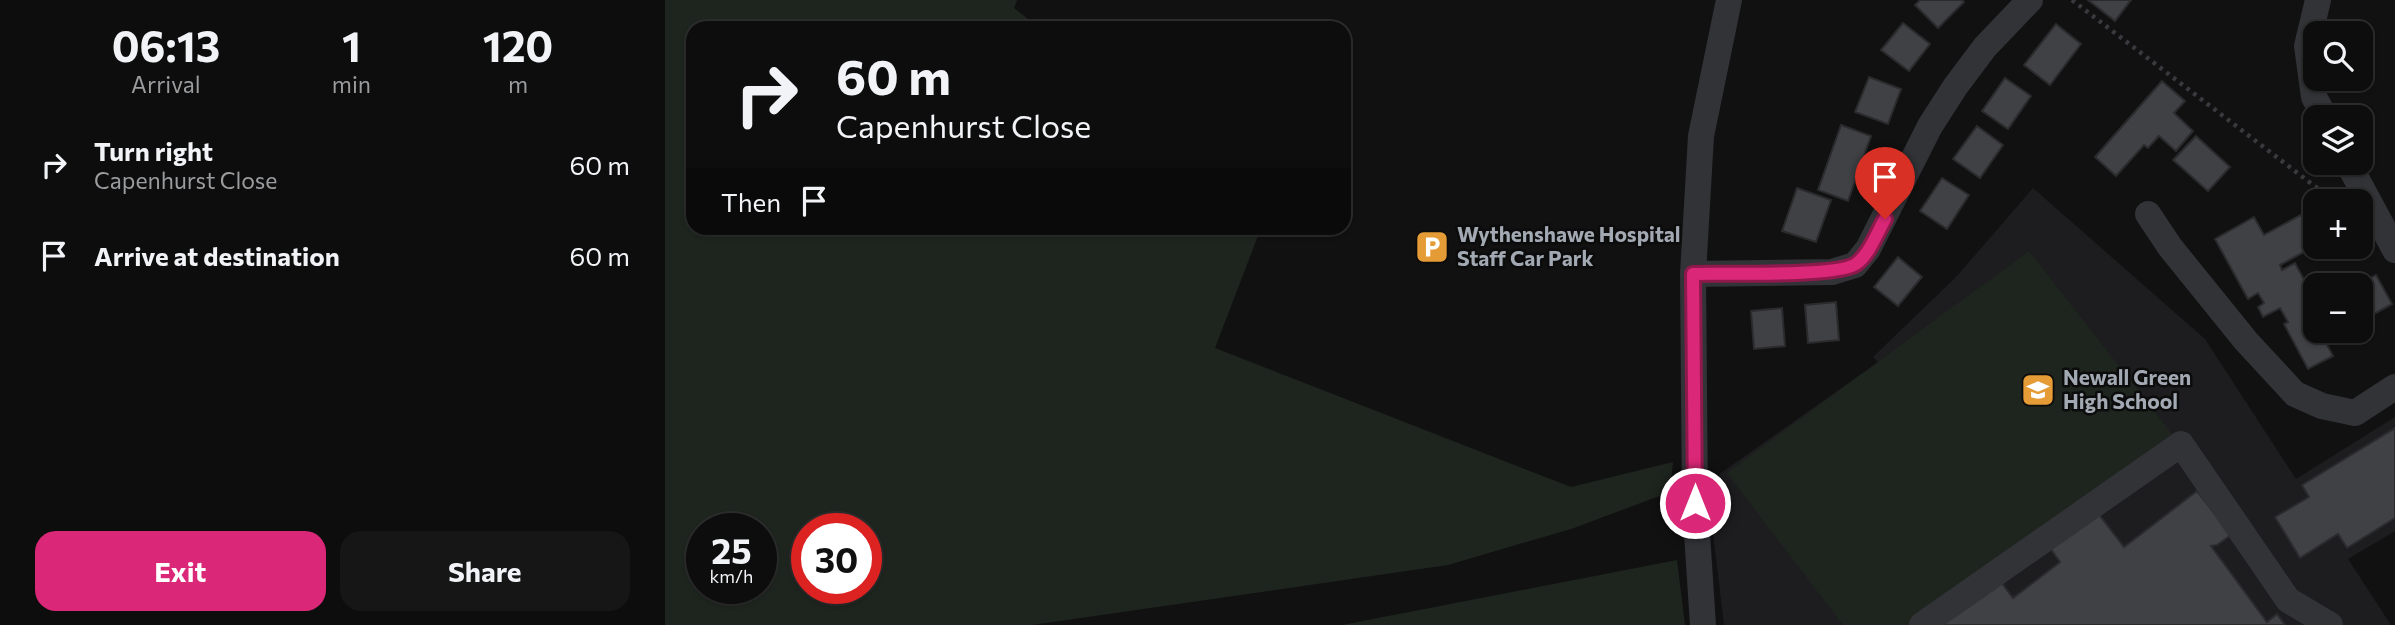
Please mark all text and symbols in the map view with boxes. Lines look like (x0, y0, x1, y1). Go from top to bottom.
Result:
text: 06:13 (112, 19, 220, 71)
text: 1 (342, 19, 361, 71)
text: 120 (483, 19, 553, 71)
map controls (2303, 21, 2373, 343)
button: search (2303, 21, 2373, 91)
text: 60 m (836, 45, 951, 105)
icon: right (721, 49, 812, 140)
text: Arrival (131, 70, 201, 98)
text: min (332, 70, 371, 98)
text: m (508, 70, 528, 98)
text: Capenhurst Close (836, 105, 1091, 145)
button: layers (2303, 105, 2373, 175)
text: Turn right (94, 135, 213, 166)
icon: right (35, 146, 73, 184)
pin (1855, 147, 1915, 219)
text: 60 m (570, 149, 630, 180)
icon: arrive (1866, 158, 1904, 196)
text: Capenhurst Close (94, 166, 277, 194)
icon: arrive (795, 182, 833, 220)
text: Then (721, 186, 781, 217)
button: + (2303, 189, 2373, 259)
place label: Wythenshawe Hospital Staff Car Park (1457, 221, 1681, 270)
parking icon: Wythenshawe Hospital Staff Car Park (1413, 228, 1451, 266)
icon: arrive (35, 237, 73, 275)
text: Arrive at destination (94, 240, 340, 271)
text: 60 m (570, 240, 630, 271)
button: − (2303, 273, 2373, 343)
place label: Newall Green High School (2063, 364, 2191, 413)
school or university icon: Newall Green High School (2019, 371, 2057, 409)
position arrow (1658, 466, 1732, 540)
speed limit sign: 30 (791, 513, 882, 604)
text: 25 (711, 528, 752, 571)
button: Exit (35, 531, 326, 611)
button: Share (340, 531, 630, 611)
text: km/h (710, 565, 753, 587)

